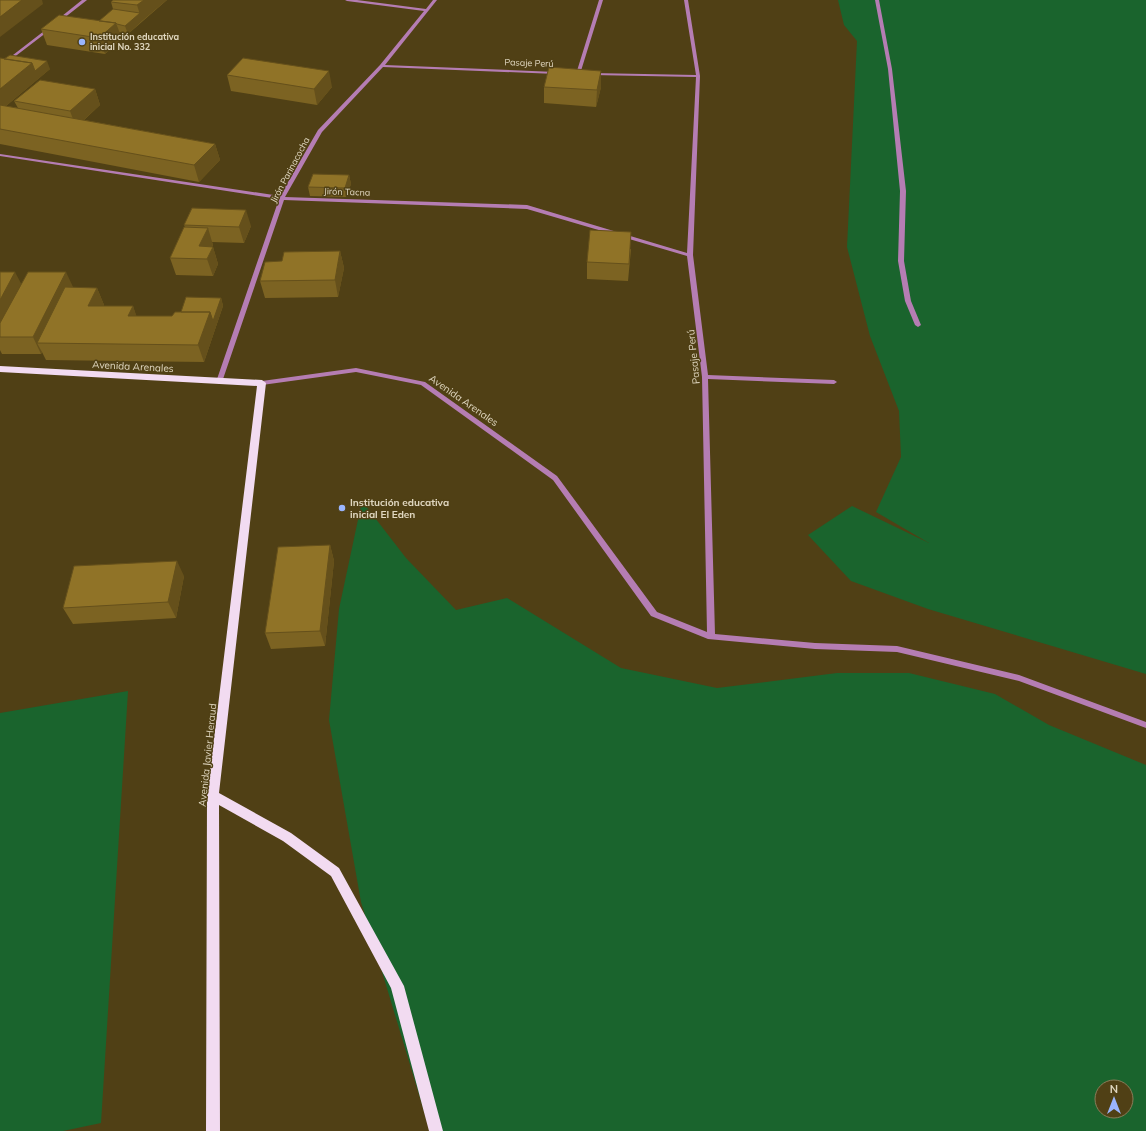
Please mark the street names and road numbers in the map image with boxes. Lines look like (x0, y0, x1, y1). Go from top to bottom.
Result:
street label: Pasaje Perú (504, 56, 554, 69)
street label: Jirón Parinacocha (268, 135, 312, 205)
street label: Jirón Tacna (324, 185, 370, 198)
street label: Pasaje Perú (684, 329, 703, 385)
street label: Avenida Arenales (92, 358, 174, 375)
street label: Avenida Arenales (427, 372, 501, 429)
street label: Avenida Javier Heraud (196, 703, 219, 807)

